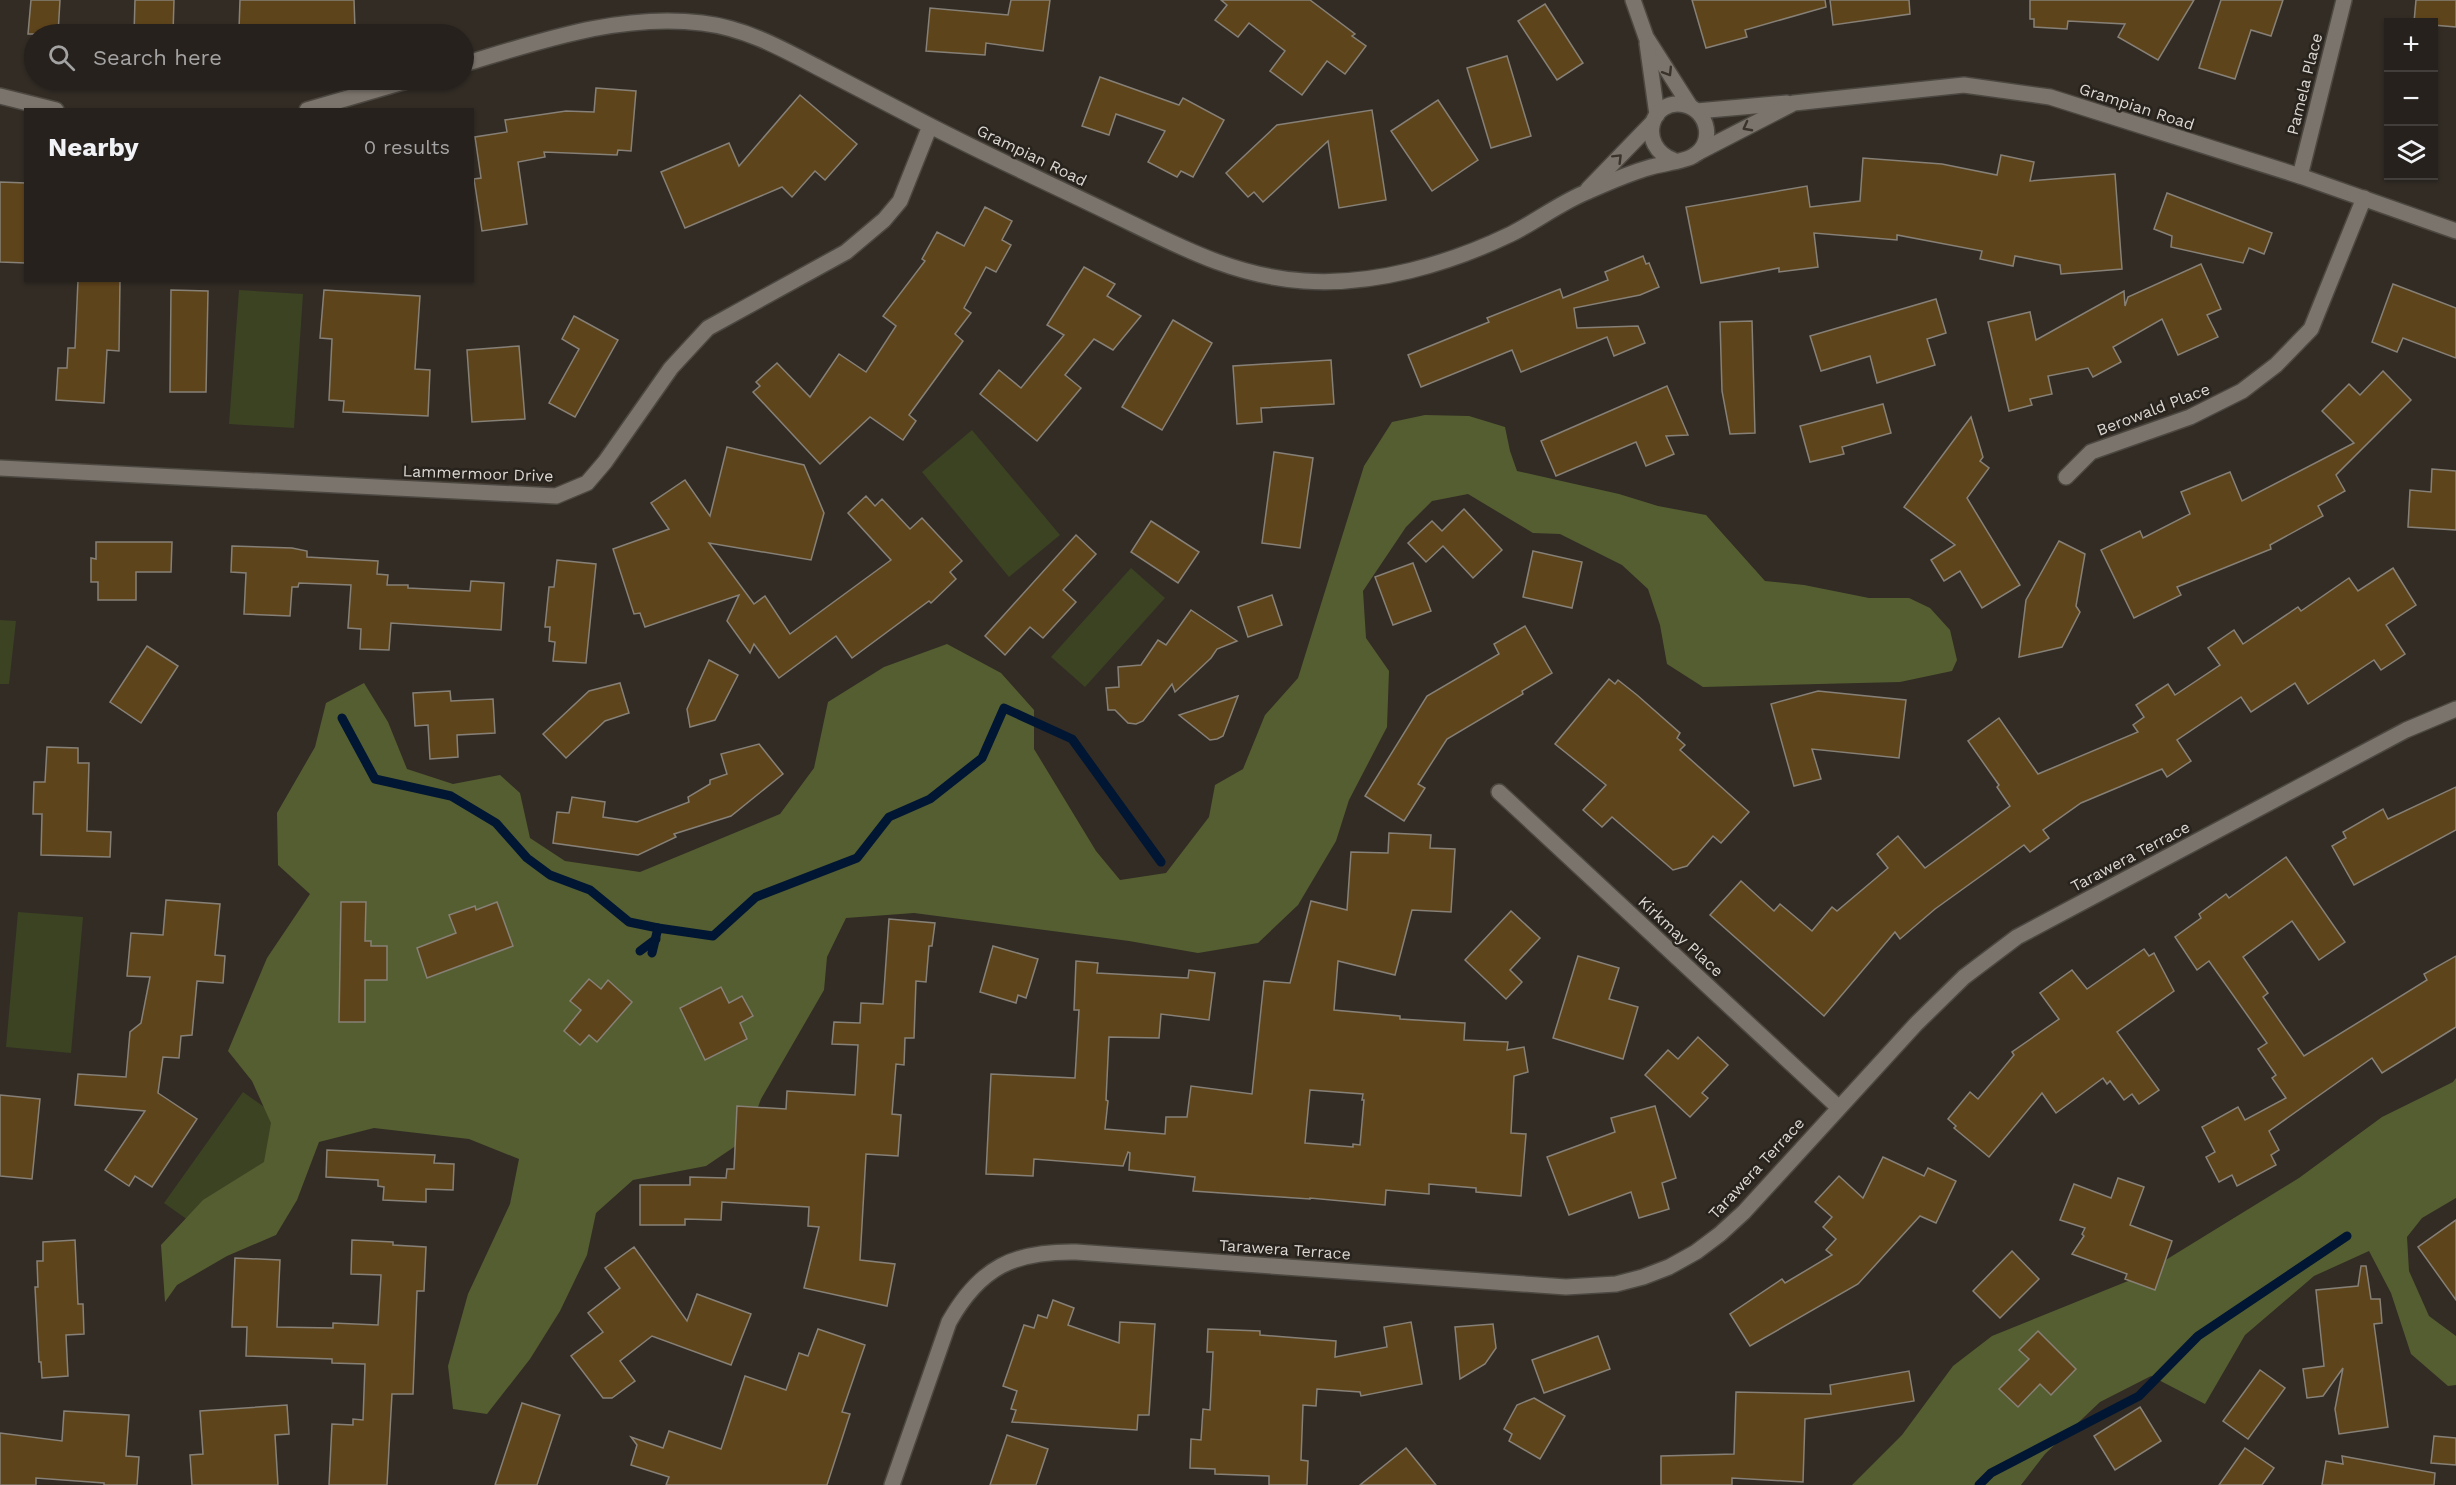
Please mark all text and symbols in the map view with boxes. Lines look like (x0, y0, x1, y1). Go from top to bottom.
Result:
map controls (2384, 18, 2438, 180)
button: + (2384, 18, 2438, 72)
search box (24, 24, 474, 90)
street label: Pamela Place (2283, 31, 2326, 137)
icon: search (45, 41, 78, 74)
text: Search here (93, 45, 222, 70)
one-way arrow (1660, 66, 1672, 76)
button: − (2384, 72, 2438, 126)
street label: Grampian Road (2077, 79, 2197, 134)
one-way arrow (1742, 120, 1753, 131)
street label: Grampian Road (974, 121, 1090, 190)
button: layers (2384, 126, 2438, 180)
text: Nearby (48, 132, 139, 162)
text: 0 results (364, 135, 450, 159)
one-way arrow (1611, 154, 1621, 165)
street label: Berowald Place (2094, 379, 2213, 440)
street label: Lammermoor Drive (402, 461, 554, 486)
street label: Tarawera Terrace (2068, 817, 2193, 896)
street label: Kirkmay Place (1634, 892, 1727, 981)
street label: Tarawera Terrace (1704, 1114, 1808, 1223)
street label: Tarawera Terrace (1219, 1235, 1351, 1264)

